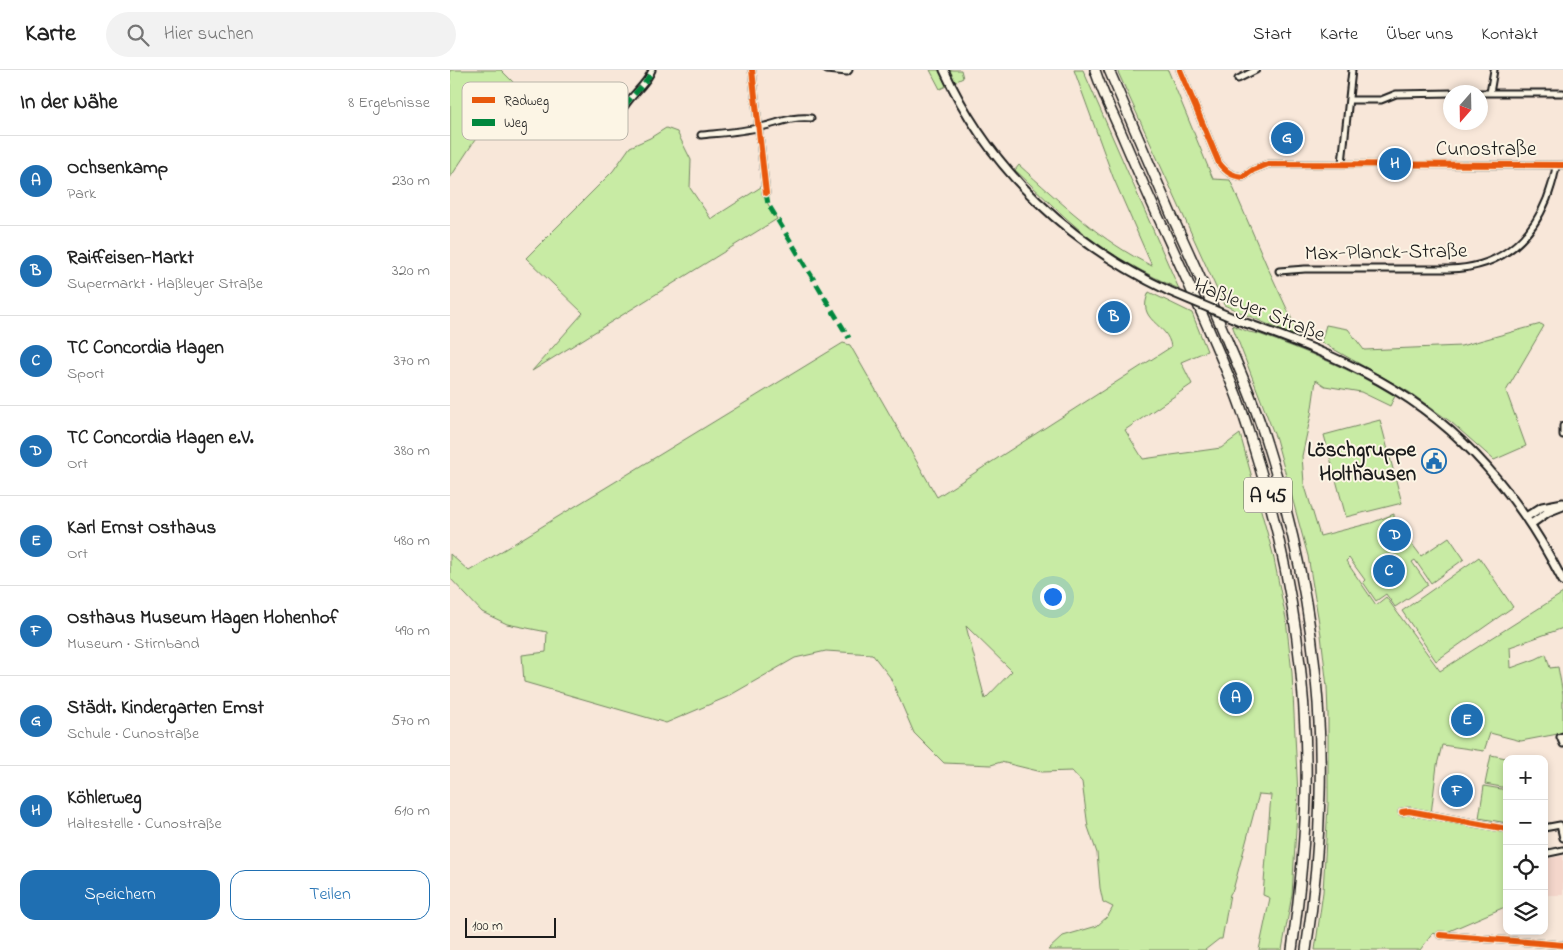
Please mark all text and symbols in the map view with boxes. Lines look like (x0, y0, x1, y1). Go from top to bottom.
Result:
search box (106, 12, 456, 57)
text: Karte (25, 17, 76, 52)
icon: search (124, 21, 152, 49)
text: Hier suchen (164, 21, 253, 48)
text: Start (1253, 22, 1292, 48)
text: Karte (1320, 22, 1358, 48)
text: Über uns (1386, 22, 1453, 48)
text: Kontakt (1481, 22, 1538, 48)
legend (462, 82, 628, 140)
north arrow (1443, 85, 1488, 130)
text: In der Nähe (20, 88, 118, 118)
text: 8 Ergebnisse (348, 91, 430, 115)
text: Radweg (504, 91, 549, 113)
text: Weg (504, 113, 527, 135)
pin: G (1271, 119, 1303, 157)
street label: Cunostraße (1436, 135, 1537, 165)
pin: H (1379, 145, 1411, 183)
text: Ochsenkamp (67, 155, 168, 182)
text: A (31, 169, 41, 193)
text: 230 m (392, 169, 430, 193)
text: Park (67, 182, 96, 206)
street label: Max-Planck-Straße (1304, 237, 1468, 269)
text: Raiffeisen-Markt (67, 245, 194, 272)
text: B (31, 259, 41, 283)
text: 320 m (392, 259, 430, 283)
street label: Haßleyer Straße (1188, 271, 1330, 353)
text: Supermarkt · Haßleyer Straße (67, 272, 263, 296)
pin: B (1098, 298, 1130, 336)
text: TC Concordia Hagen (67, 335, 224, 362)
text: C (32, 349, 40, 373)
text: 370 m (393, 349, 430, 373)
text: Sport (67, 362, 105, 386)
text: TC Concordia Hagen e.V. (67, 425, 254, 452)
place label: Löschgruppe Holthausen (1307, 436, 1417, 490)
text: D (30, 439, 42, 463)
text: 380 m (394, 439, 430, 463)
public building icon: Löschgruppe Holthausen (1421, 448, 1447, 474)
text: Ort (67, 452, 88, 476)
road number: A 45 (1244, 478, 1292, 512)
text: Karl Ernst Osthaus (67, 515, 216, 542)
pin: D (1379, 516, 1411, 554)
text: E (31, 529, 41, 553)
text: 480 m (394, 529, 430, 553)
text: Ort (67, 542, 88, 566)
pin: C (1373, 552, 1405, 590)
your location (1040, 584, 1066, 610)
text: Osthaus Museum Hagen Hohenhof (67, 605, 338, 632)
text: F (31, 619, 41, 643)
text: 490 m (395, 619, 430, 643)
text: Museum · Stirnband (67, 632, 199, 656)
pin: A (1220, 679, 1252, 717)
text: Städt. Kindergarten Emst (67, 695, 264, 722)
pin: E (1451, 701, 1483, 739)
text: G (31, 709, 41, 733)
text: 570 m (391, 709, 430, 733)
text: Schule · Cunostraße (67, 722, 199, 746)
map controls (1503, 755, 1548, 935)
button: + (1503, 755, 1548, 800)
pin: F (1441, 772, 1473, 810)
text: Köhlerweg (67, 785, 142, 812)
text: H (31, 799, 41, 823)
text: 610 m (395, 799, 430, 823)
button: − (1503, 800, 1548, 845)
text: Haltestelle · Cunostraße (67, 812, 222, 836)
button: locate (1503, 845, 1548, 890)
button: Speichern (20, 870, 220, 920)
button: Teilen (230, 870, 430, 920)
button: layers (1503, 890, 1548, 935)
scale bar (465, 915, 556, 938)
text: 100 m (472, 916, 503, 937)

